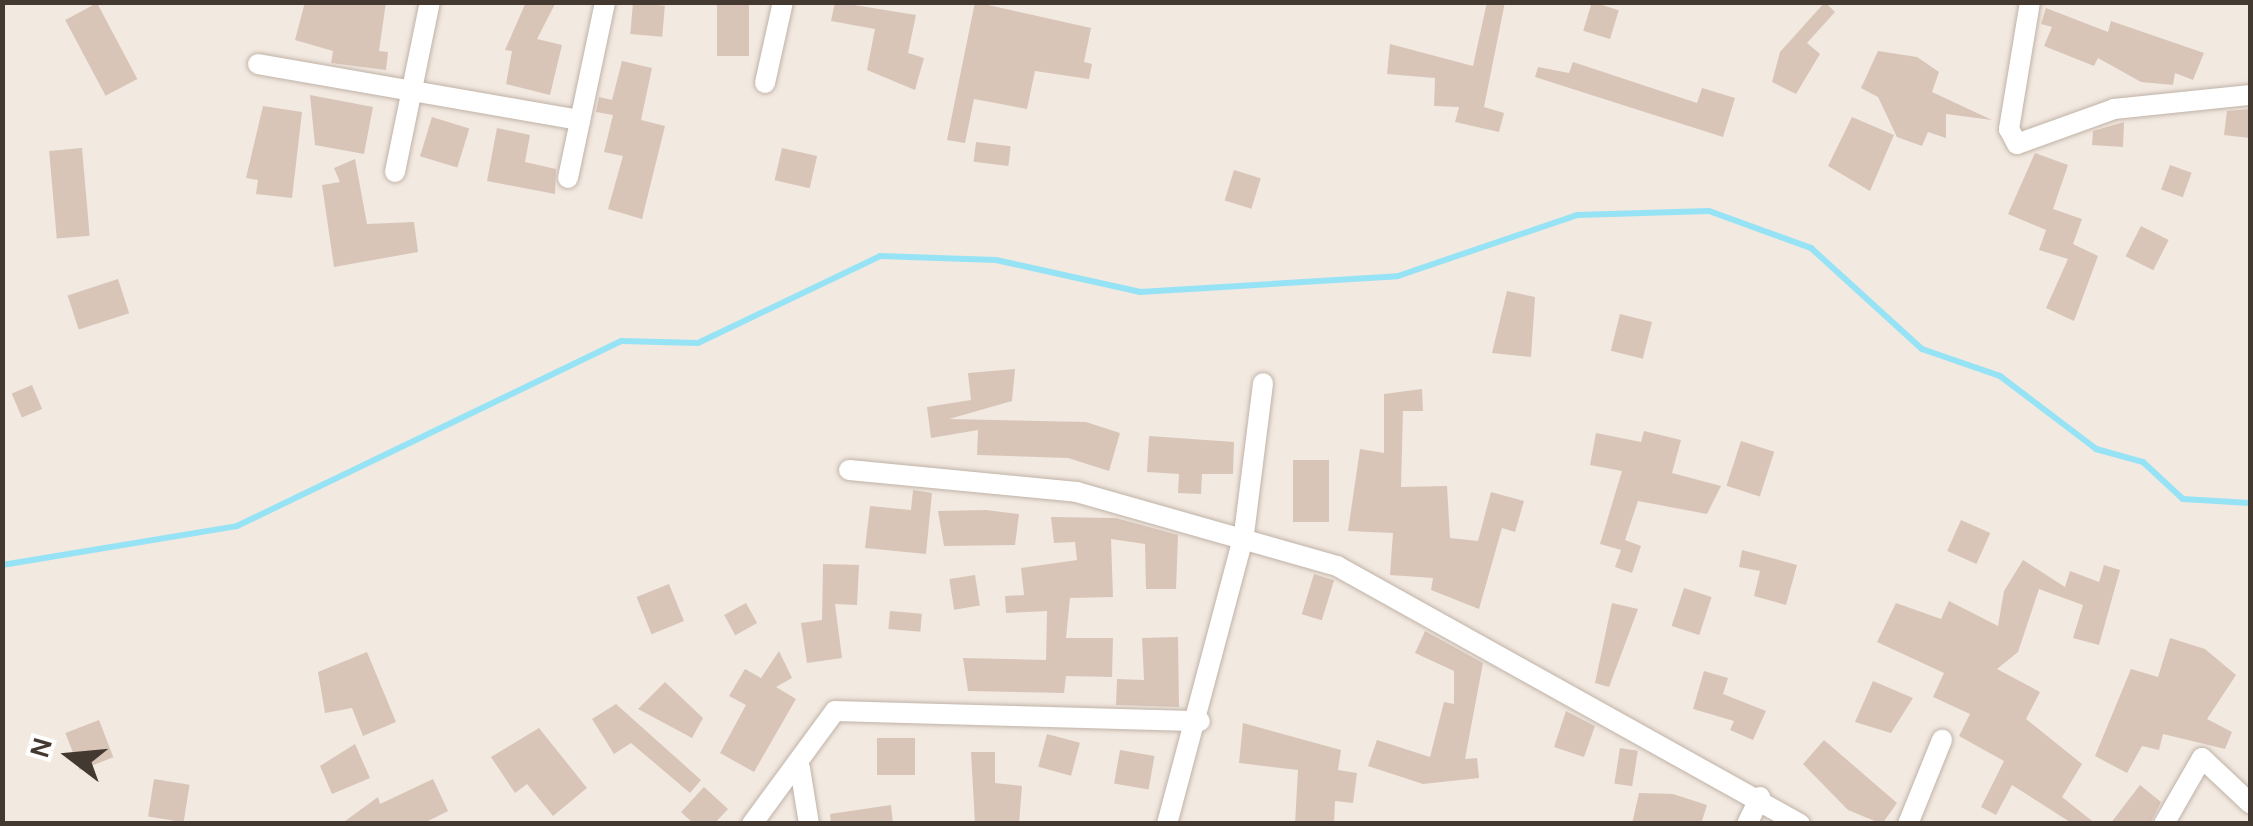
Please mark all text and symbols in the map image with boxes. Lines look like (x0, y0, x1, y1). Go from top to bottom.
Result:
north arrow (20, 706, 120, 806)
text: N (22, 733, 59, 762)

